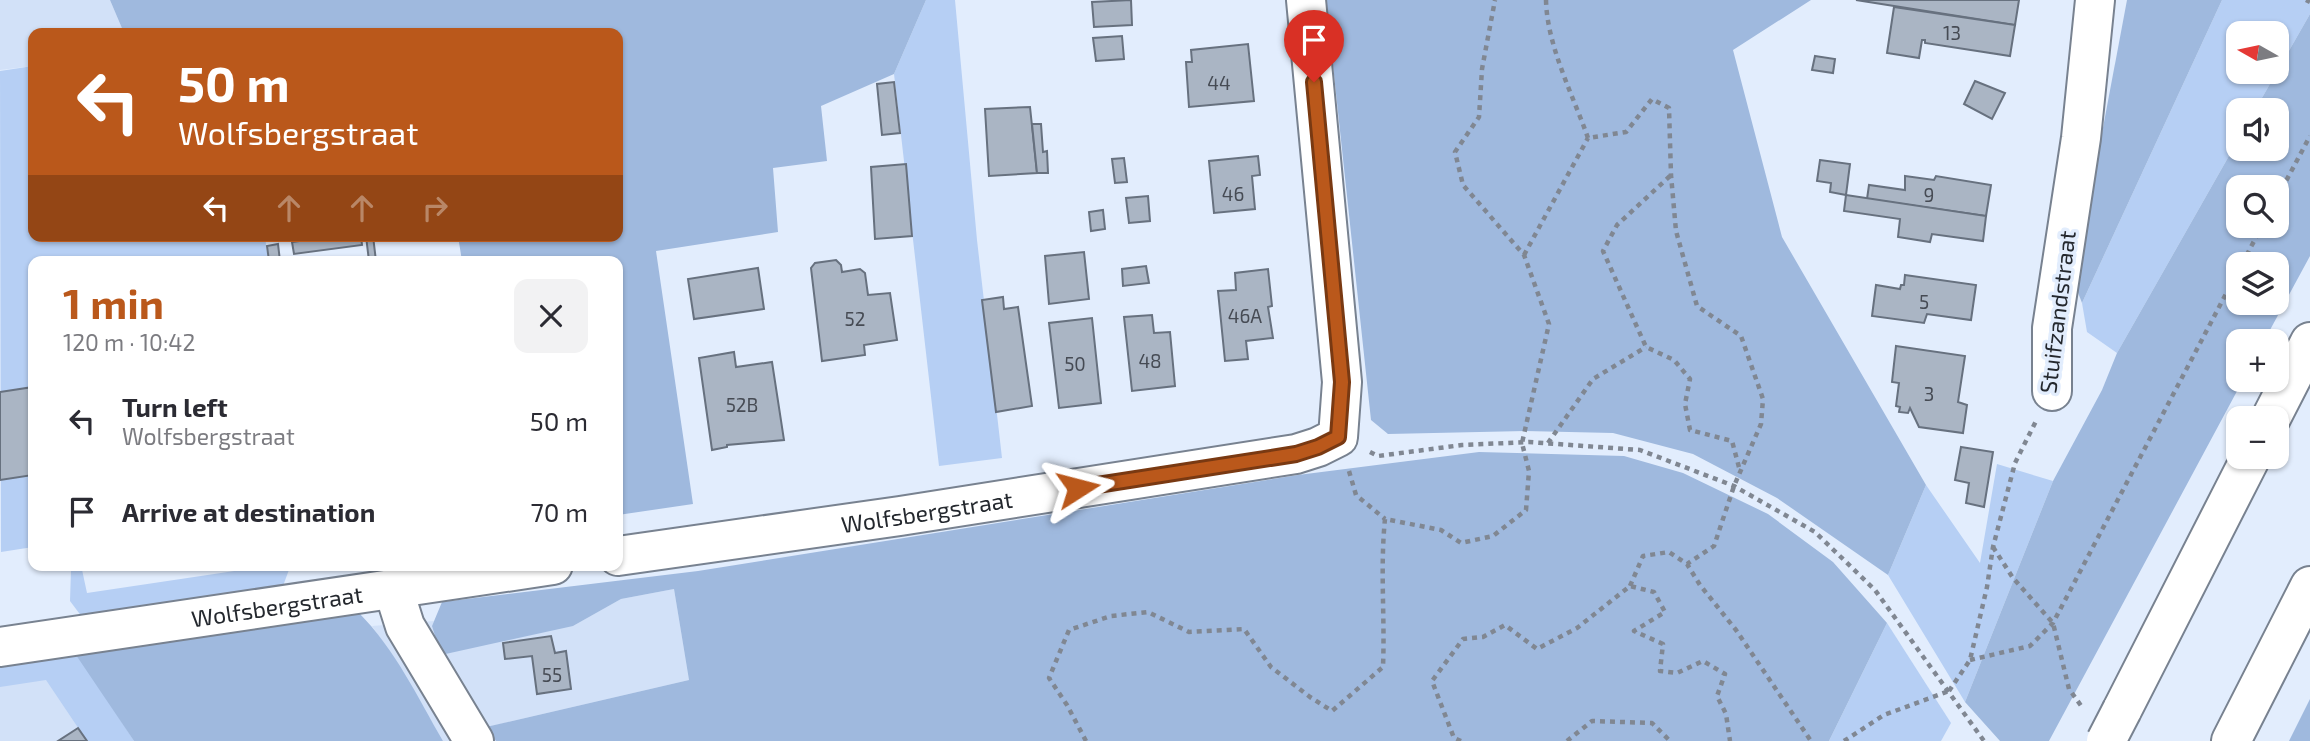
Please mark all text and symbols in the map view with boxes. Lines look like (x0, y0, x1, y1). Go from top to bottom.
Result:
pin (1284, 10, 1344, 82)
icon: arrive (1295, 21, 1333, 59)
house number: 13 (1943, 21, 1961, 44)
north arrow (2226, 21, 2289, 84)
map controls (2226, 21, 2289, 469)
text: 50 m (178, 53, 290, 112)
icon: left (63, 56, 154, 147)
house number: 44 (1207, 71, 1231, 94)
button: sound (2226, 98, 2289, 161)
text: Wolfsbergstraat (178, 113, 418, 151)
button: search (2226, 175, 2289, 238)
house number: 46 (1222, 182, 1244, 205)
house number: 9 (1924, 183, 1934, 206)
icon: left (197, 189, 235, 227)
icon: ahead (270, 189, 308, 227)
icon: ahead (343, 189, 381, 227)
icon: right (416, 189, 454, 227)
street label: Stuifzandstraat (2033, 229, 2081, 395)
button: layers (2226, 252, 2289, 315)
text: 1 min (63, 277, 164, 327)
button: close (514, 279, 588, 353)
house number: 5 (1919, 290, 1929, 313)
house number: 46A (1228, 304, 1262, 327)
house number: 52 (845, 307, 865, 330)
text: 120 m · 10:42 (63, 328, 195, 356)
button: + (2226, 329, 2289, 392)
house number: 48 (1138, 349, 1162, 372)
house number: 50 (1064, 352, 1086, 375)
house number: 3 (1924, 382, 1934, 405)
text: Turn left (122, 391, 228, 422)
house number: 52B (726, 393, 758, 416)
icon: left (63, 402, 101, 440)
text: 50 m (530, 405, 588, 436)
button: − (2226, 406, 2289, 469)
text: Wolfsbergstraat (122, 422, 295, 450)
position arrow (1041, 451, 1115, 525)
street label: Wolfsbergstraat (839, 485, 1015, 538)
icon: arrive (63, 493, 101, 531)
text: Arrive at destination (122, 496, 375, 527)
text: 70 m (530, 496, 588, 527)
street label: Wolfsbergstraat (189, 579, 365, 632)
house number: 55 (542, 663, 562, 686)

